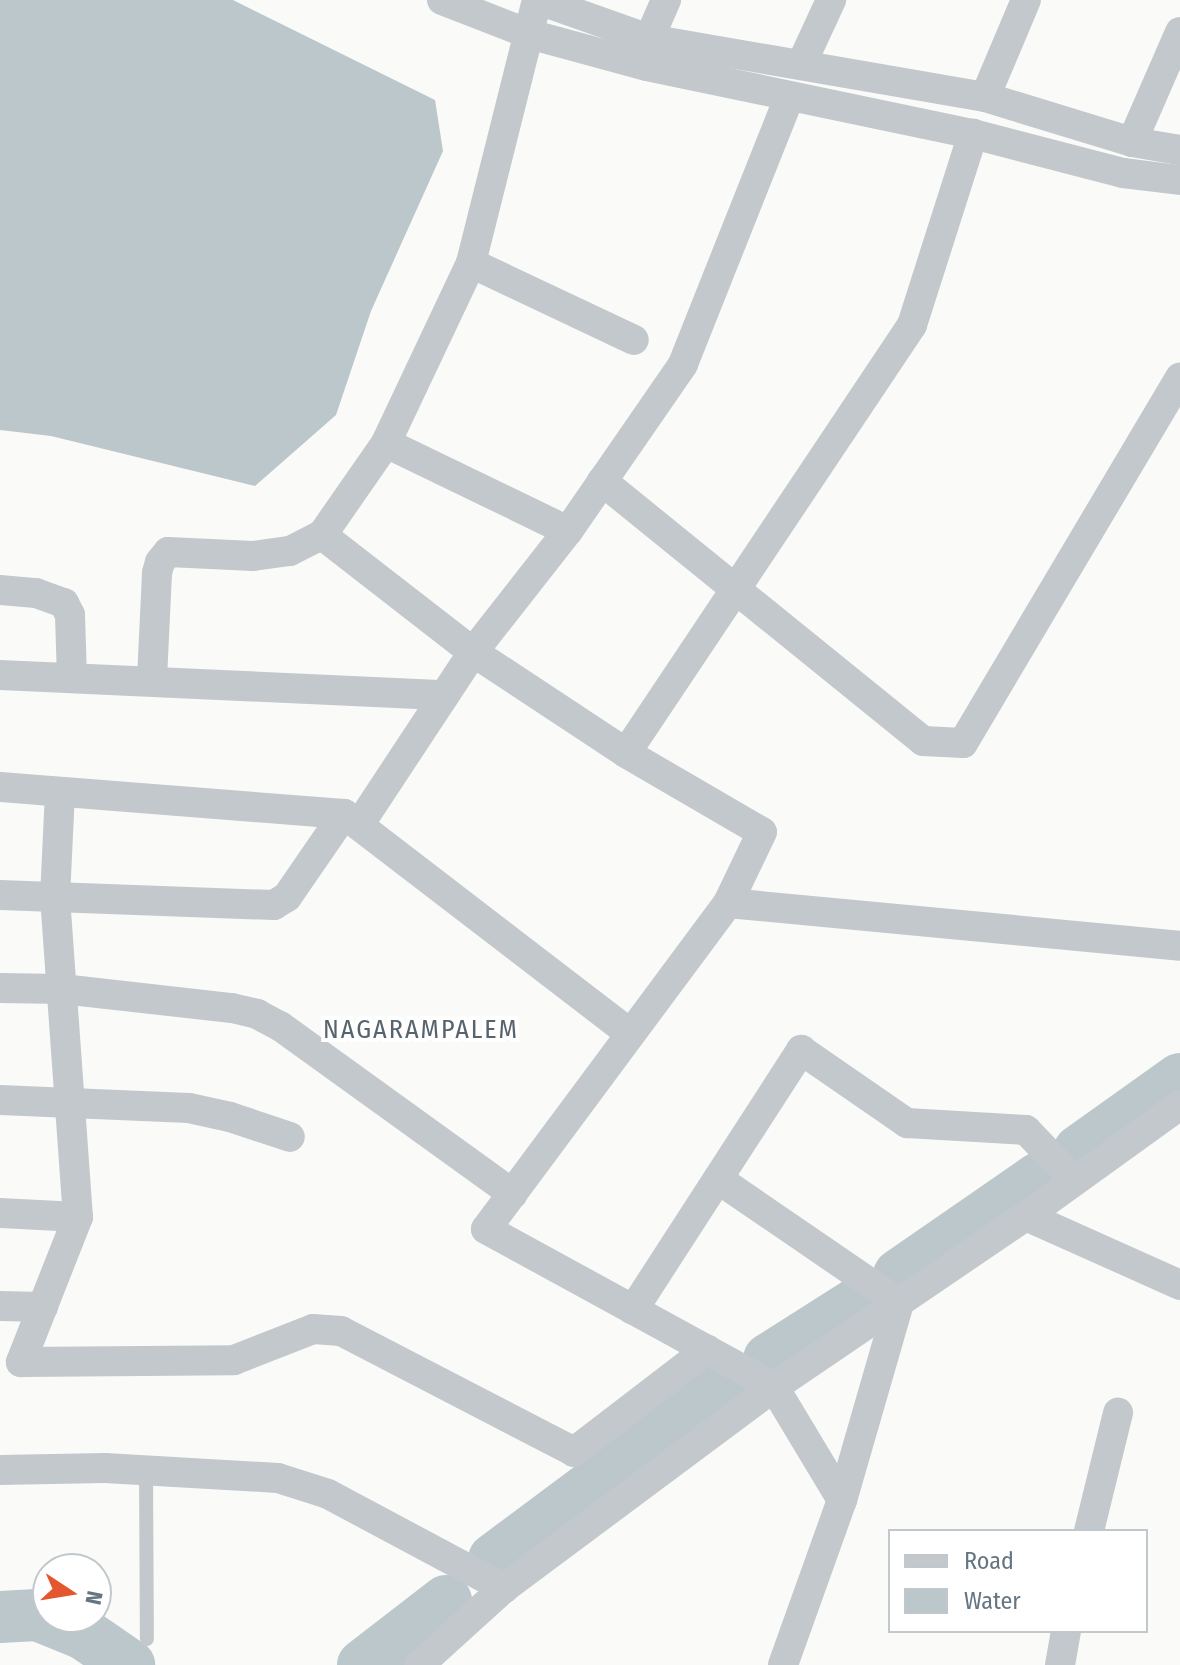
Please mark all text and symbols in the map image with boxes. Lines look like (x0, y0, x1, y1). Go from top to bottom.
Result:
district label: NAGARAMPALEM (323, 1014, 519, 1046)
legend (888, 1529, 1148, 1633)
text: Road (964, 1547, 1014, 1575)
north arrow (32, 1553, 112, 1633)
text: Water (964, 1587, 1021, 1615)
text: N (79, 1588, 109, 1607)

